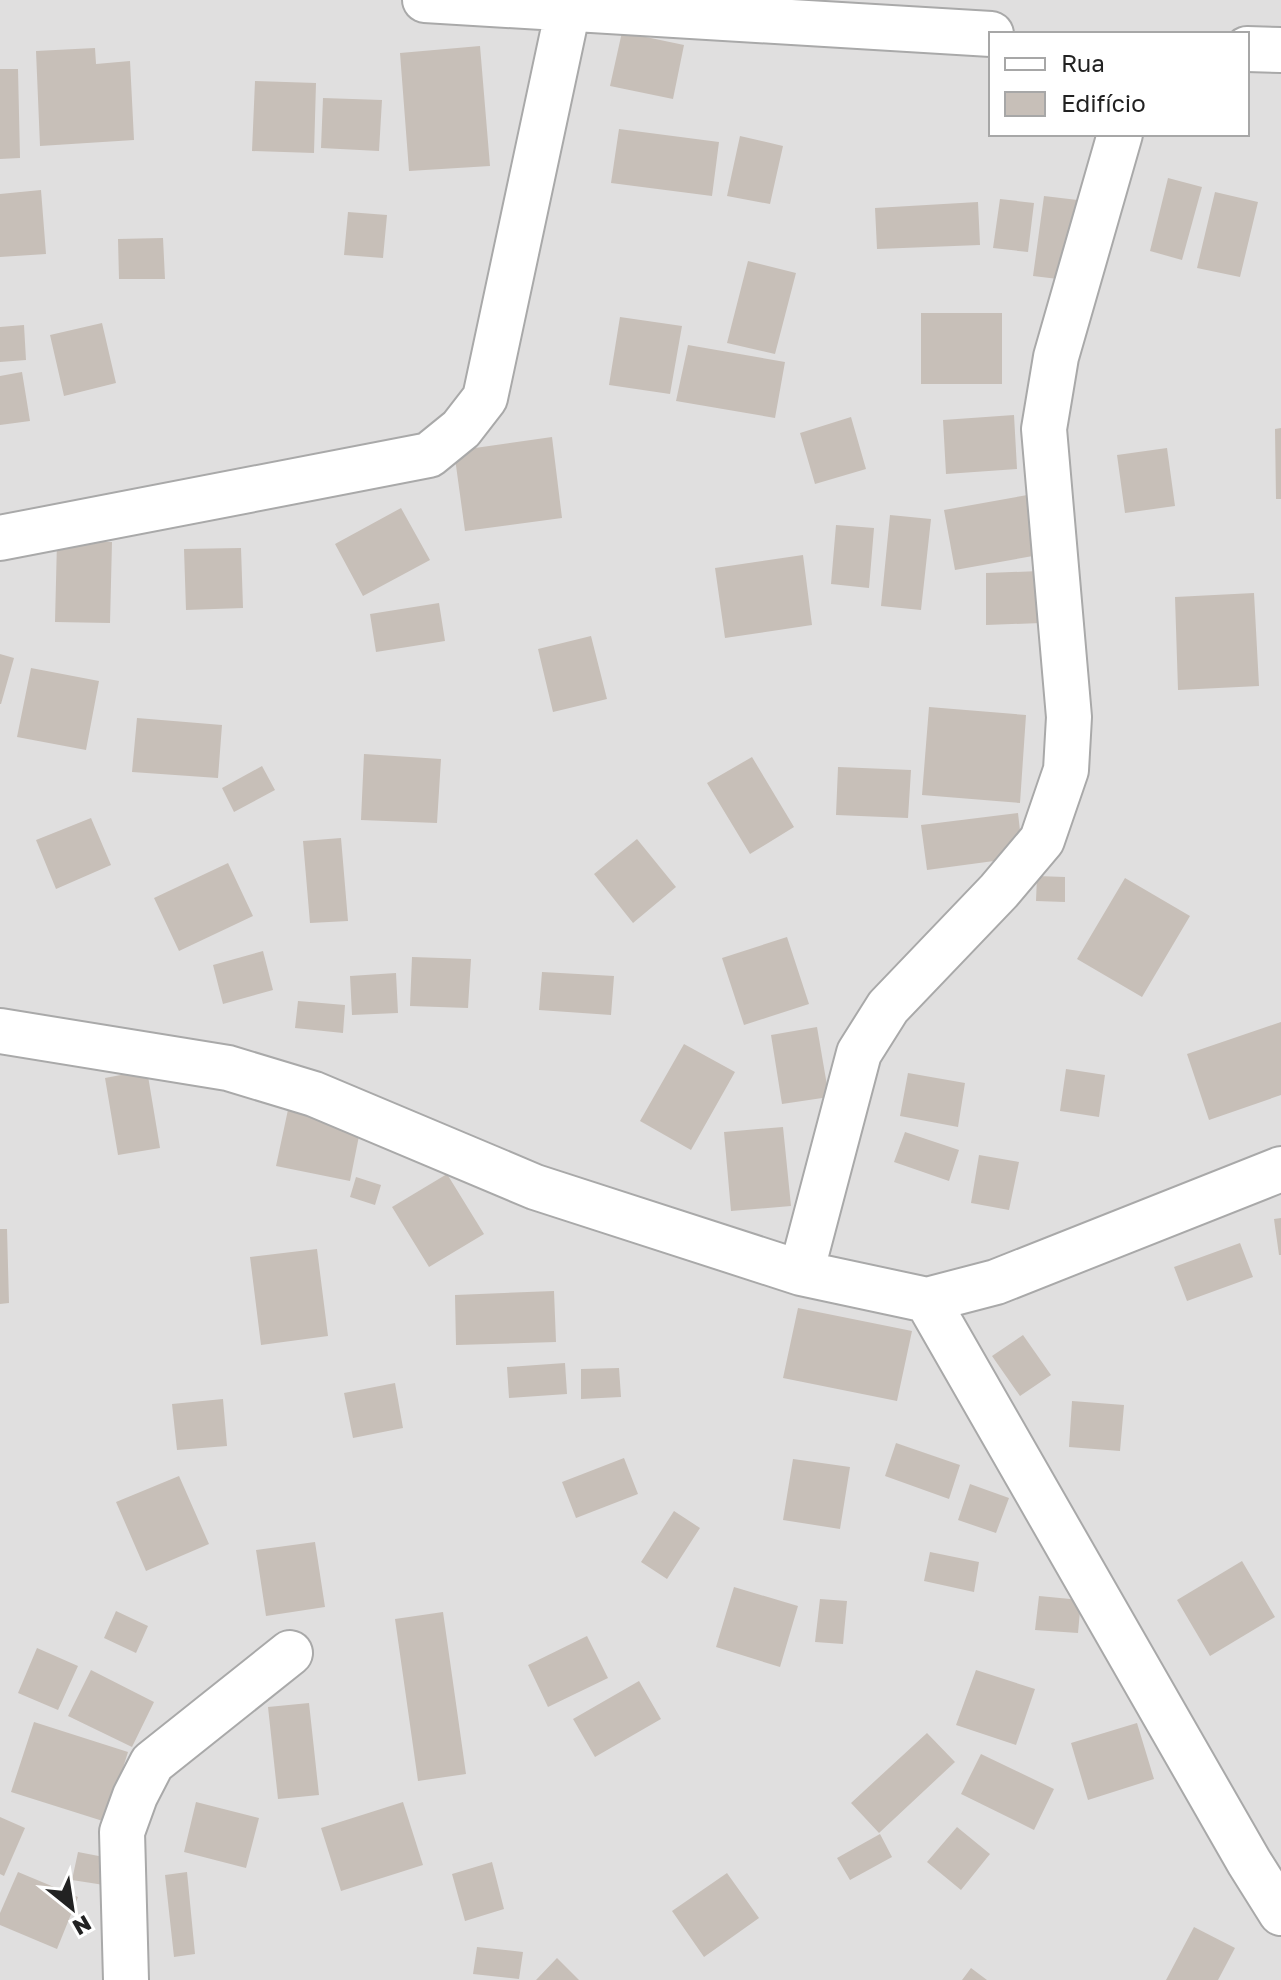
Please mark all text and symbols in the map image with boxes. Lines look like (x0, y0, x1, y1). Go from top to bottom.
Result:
legend (989, 32, 1249, 136)
text: Rua (1061, 48, 1105, 77)
text: Edifício (1061, 88, 1146, 117)
north arrow (32, 1868, 112, 1948)
text: N (68, 1910, 96, 1942)

